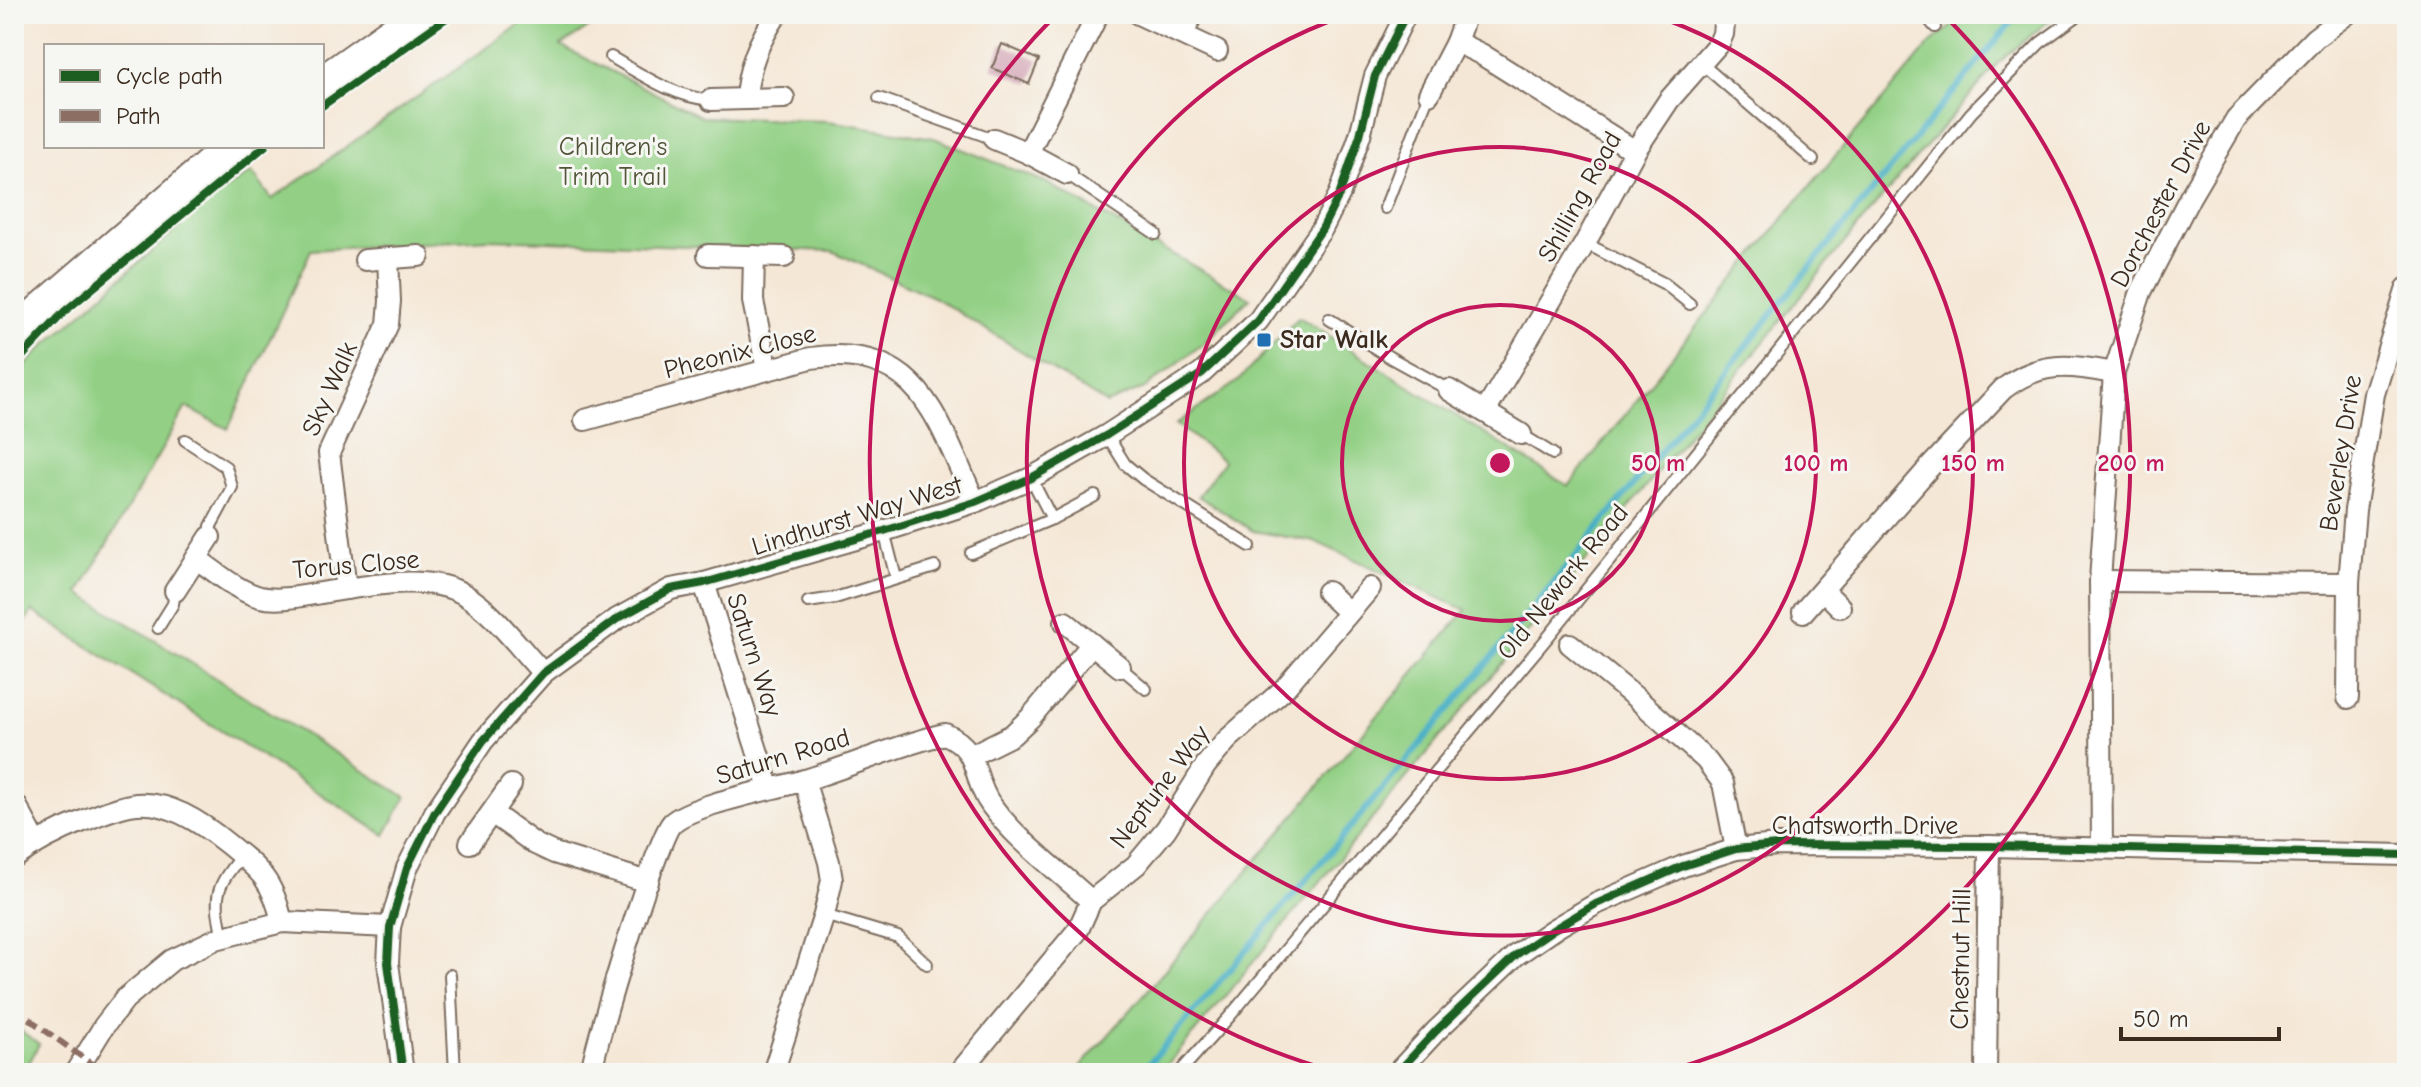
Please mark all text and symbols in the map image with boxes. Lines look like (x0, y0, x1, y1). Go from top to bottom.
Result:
legend (44, 44, 324, 148)
text: Cycle path (116, 62, 223, 90)
text: Path (116, 102, 161, 130)
street label: Dorchester Drive (2104, 115, 2218, 293)
street label: Shilling Road (1532, 127, 1628, 267)
park label: Children's Trim Trail (559, 132, 667, 192)
street label: Pheonix Close (661, 319, 819, 385)
place label: Star Walk (1280, 325, 1388, 355)
marker: Star Walk (1255, 331, 1273, 349)
street label: Sky Walk (296, 337, 364, 441)
street label: Beverley Drive (2314, 373, 2368, 533)
centre of rings (1486, 449, 1514, 477)
text: 50 m (1631, 449, 1685, 477)
text: 100 m (1784, 449, 1848, 477)
text: 150 m (1941, 449, 2005, 477)
text: 200 m (2097, 449, 2165, 477)
street label: Lindhurst Way West (748, 469, 967, 562)
street label: Old Newark Road (1491, 498, 1635, 666)
street label: Torus Close (291, 545, 421, 585)
street label: Saturn Way (720, 590, 788, 721)
street label: Neptune Way (1104, 719, 1216, 854)
street label: Saturn Road (713, 722, 853, 792)
street label: Chatsworth Drive (1772, 811, 1958, 841)
street label: Chestnut Hill (1945, 888, 1977, 1030)
scale bar (2121, 991, 2279, 1041)
text: 50 m (2133, 1005, 2189, 1033)

